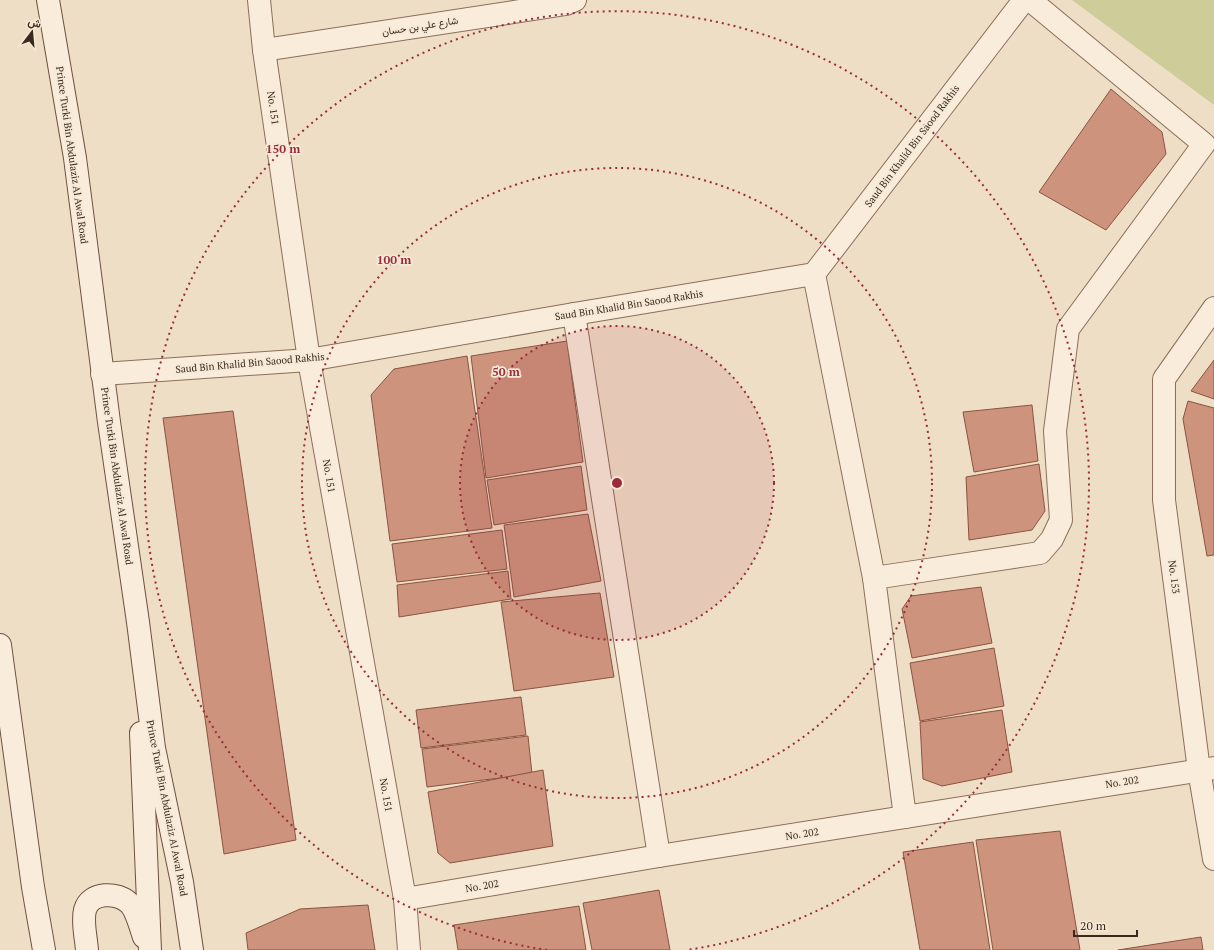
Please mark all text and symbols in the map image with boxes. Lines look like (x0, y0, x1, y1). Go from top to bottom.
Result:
north arrow (12, 12, 52, 52)
text: ش (26, 14, 43, 31)
street label: شارع علي بن حسان (381, 14, 459, 40)
street label: Prince Turki Bin Abdulaziz Al Awal Road (53, 65, 91, 245)
street label: Saud Bin Khalid Bin Saood Rakhis (862, 82, 962, 210)
street label: No. 151 (264, 90, 282, 126)
text: 150 m (266, 141, 300, 156)
text: 100 m (377, 252, 411, 267)
street label: Saud Bin Khalid Bin Saood Rakhis (554, 287, 704, 323)
street label: Saud Bin Khalid Bin Saood Rakhis (175, 350, 325, 376)
text: 50 m (492, 364, 520, 379)
street label: Prince Turki Bin Abdulaziz Al Awal Road (98, 386, 136, 566)
street label: No. 151 (320, 458, 338, 494)
centre of rings (610, 476, 624, 490)
street label: No. 153 (1165, 559, 1183, 595)
street label: Prince Turki Bin Abdulaziz Al Awal Road (144, 719, 191, 898)
street label: No. 202 (1104, 773, 1140, 791)
street label: No. 151 (377, 777, 395, 813)
street label: No. 202 (784, 825, 820, 843)
street label: No. 202 (464, 877, 500, 895)
scale bar (1074, 912, 1137, 938)
text: 20 m (1080, 918, 1107, 933)

